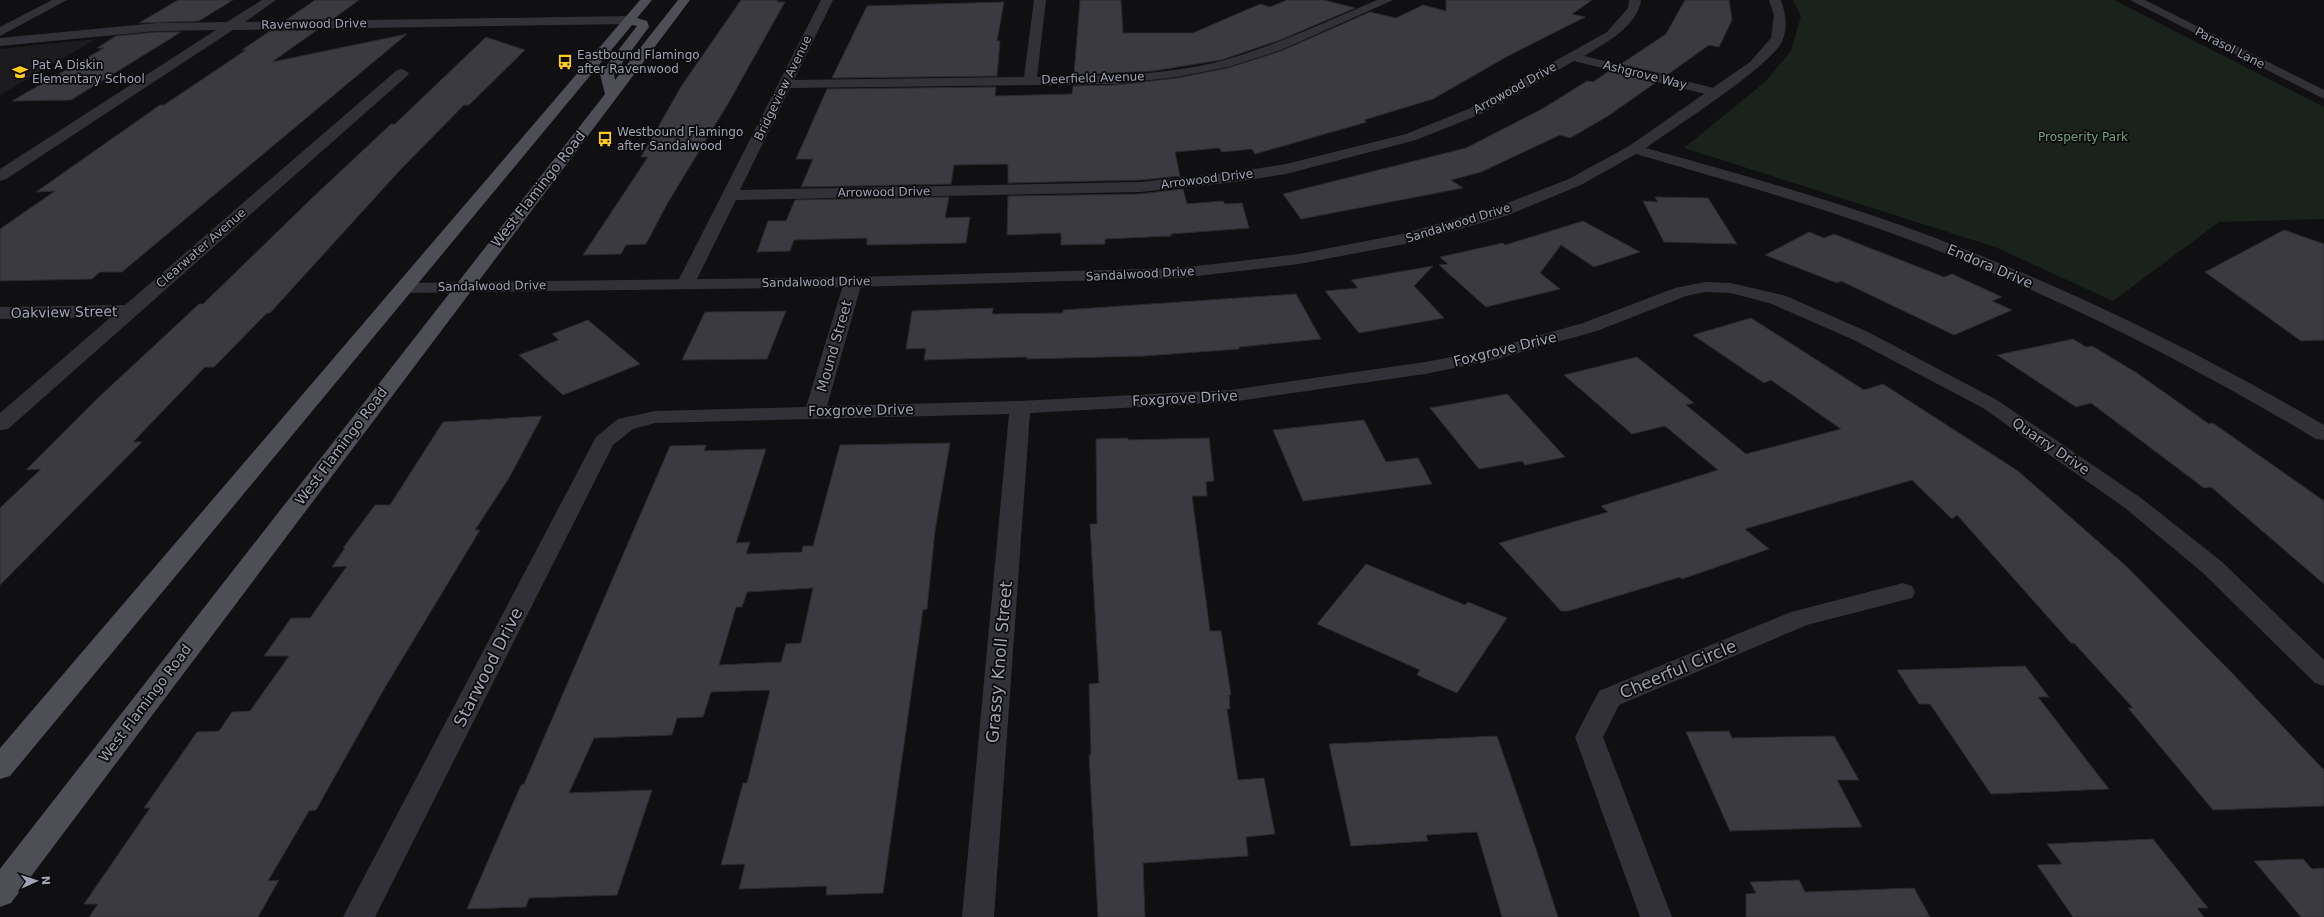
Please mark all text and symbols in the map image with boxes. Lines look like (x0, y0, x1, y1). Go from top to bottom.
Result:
street label: Ravenwood Drive (261, 16, 367, 32)
street label: Parasol Lane (2193, 24, 2267, 72)
street label: Bridgeview Avenue (751, 33, 815, 143)
place label: Eastbound Flamingo after Ravenwood (577, 48, 700, 76)
bus stop icon: Eastbound Flamingo after Ravenwood (556, 53, 574, 71)
place label: Pat A Diskin Elementary School (32, 58, 145, 86)
street label: Ashgrove Way (1602, 58, 1688, 92)
street label: Arrowood Drive (1471, 59, 1559, 117)
school or university icon: Pat A Diskin Elementary School (11, 63, 29, 81)
street label: Deerfield Avenue (1041, 69, 1145, 87)
place label: Westbound Flamingo after Sandalwood (617, 125, 743, 153)
street label: West Flamingo Road (488, 128, 588, 250)
bus stop icon: Westbound Flamingo after Sandalwood (596, 130, 614, 148)
park label: Prosperity Park (2038, 130, 2128, 144)
street label: Arrowood Drive (1160, 166, 1254, 192)
street label: Arrowood Drive (837, 184, 931, 200)
street label: Sandalwood Drive (1404, 200, 1512, 246)
street label: Clearwater Avenue (153, 205, 249, 291)
street label: Endora Drive (1945, 241, 2035, 291)
street label: Sandalwood Drive (1085, 264, 1195, 284)
street label: Sandalwood Drive (761, 274, 871, 290)
street label: Sandalwood Drive (437, 278, 547, 294)
street label: Mound Street (813, 298, 855, 394)
street label: Oakview Street (10, 303, 118, 321)
street label: Foxgrove Drive (1452, 328, 1558, 370)
street label: West Flamingo Road (292, 384, 390, 508)
street label: Foxgrove Drive (1132, 387, 1238, 409)
street label: Foxgrove Drive (808, 401, 914, 419)
street label: Quarry Drive (2009, 414, 2093, 478)
street label: Grassy Knoll Street (982, 580, 1016, 744)
street label: Starwood Drive (449, 604, 527, 730)
street label: Cheerful Circle (1616, 635, 1740, 703)
street label: West Flamingo Road (96, 641, 194, 765)
north arrow (16, 861, 56, 901)
text: N (39, 876, 52, 885)

